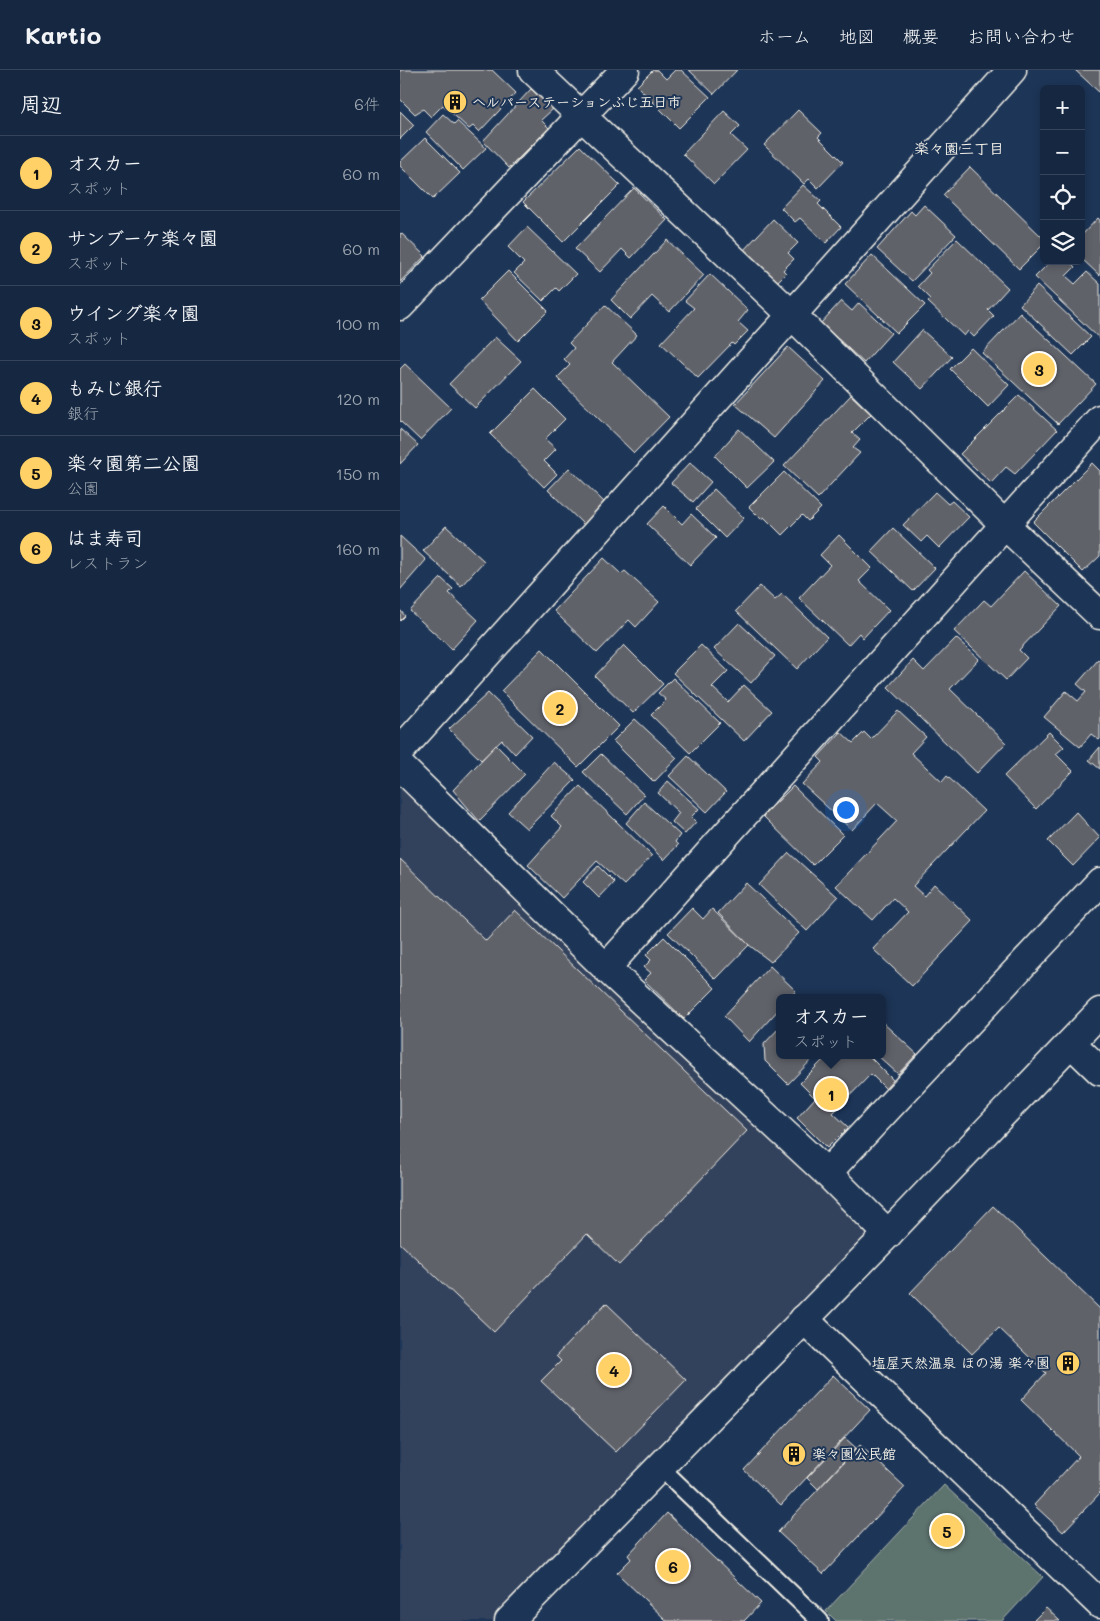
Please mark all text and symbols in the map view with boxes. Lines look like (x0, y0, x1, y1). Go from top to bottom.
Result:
text: Kartio (25, 19, 101, 50)
text: ホーム (758, 24, 811, 48)
text: 地図 (839, 24, 875, 48)
text: 概要 (903, 24, 939, 48)
text: お問い合わせ (967, 24, 1075, 48)
map controls (1040, 85, 1085, 265)
button: + (1040, 85, 1085, 130)
building icon: ヘルパーステーションふじ五日市 (442, 89, 468, 115)
text: 周辺 (20, 90, 62, 117)
place label: ヘルパーステーションふじ五日市 (472, 92, 681, 111)
text: 6件 (354, 93, 380, 114)
button: − (1040, 130, 1085, 175)
district label: 楽々園三丁目 (914, 138, 1004, 158)
text: オスカー (67, 150, 142, 175)
text: 1 (32, 163, 40, 184)
text: 60 m (343, 163, 380, 184)
button: locate (1040, 175, 1085, 220)
text: スポット (67, 177, 131, 198)
button: layers (1040, 220, 1085, 265)
text: サンブーケ楽々園 (67, 225, 218, 250)
text: 2 (32, 238, 40, 259)
text: 60 m (343, 238, 380, 259)
text: スポット (67, 252, 131, 273)
text: ウイング楽々園 (67, 300, 200, 325)
text: 3 (31, 313, 41, 334)
text: 100 m (335, 313, 380, 334)
text: スポット (67, 327, 131, 348)
pin: 3 (1023, 350, 1055, 388)
text: もみじ銀行 (67, 375, 162, 400)
text: 4 (31, 388, 41, 409)
text: 120 m (336, 388, 380, 409)
text: 銀行 (67, 402, 99, 423)
text: 楽々園第二公園 (67, 450, 200, 475)
text: 5 (31, 463, 41, 484)
text: 150 m (336, 463, 380, 484)
text: 公園 (67, 477, 99, 498)
text: はま寿司 (67, 525, 143, 550)
text: 6 (31, 538, 41, 559)
text: 160 m (335, 538, 380, 559)
text: レストラン (67, 552, 148, 573)
pin: 2 (544, 689, 576, 727)
your location (833, 797, 859, 823)
popup (776, 994, 886, 1059)
text: オスカー (794, 1003, 868, 1028)
text: スポット (794, 1030, 858, 1051)
pin: 1 (815, 1075, 847, 1113)
building icon: 塩屋天然温泉 ほの湯 楽々園 (1055, 1350, 1081, 1376)
pin: 4 (598, 1351, 630, 1389)
place label: 塩屋天然温泉 ほの湯 楽々園 (872, 1353, 1050, 1372)
building icon: 楽々園公民館 (781, 1441, 807, 1467)
place label: 楽々園公民館 (812, 1444, 896, 1463)
pin: 5 (931, 1512, 963, 1550)
pin: 6 (657, 1547, 689, 1585)

